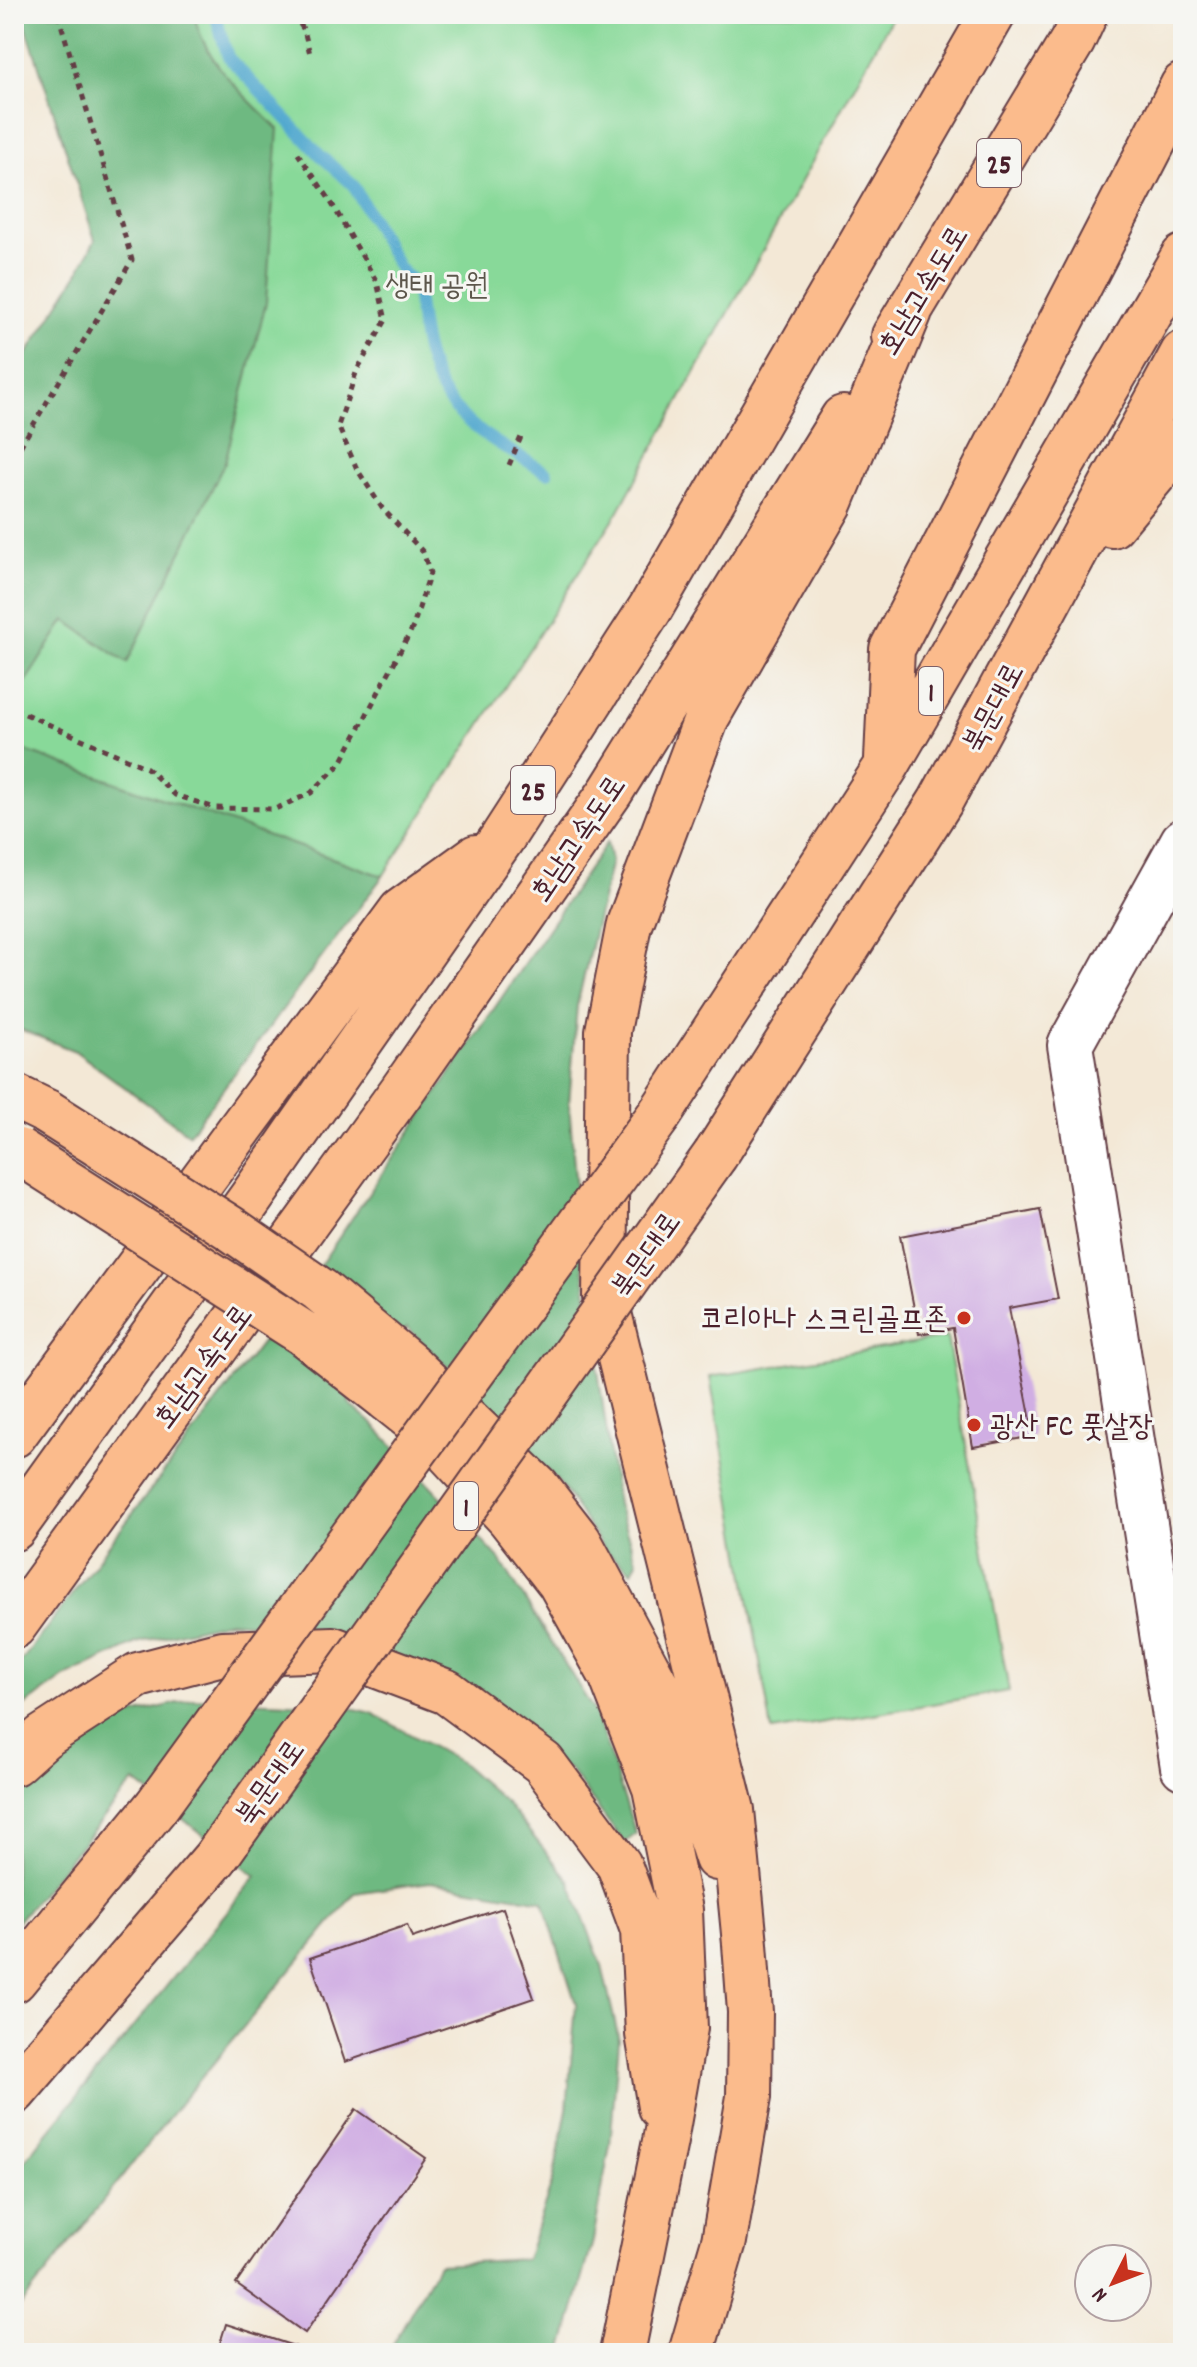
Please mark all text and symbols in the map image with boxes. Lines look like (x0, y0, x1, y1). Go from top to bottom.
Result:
road number: 25 (977, 139, 1021, 187)
street label: 호남고속도로 (870, 219, 982, 365)
park label: 생태 공원 (385, 267, 489, 310)
street label: 북문대로 (954, 656, 1038, 762)
road number: 1 (919, 667, 943, 715)
road number: 25 (511, 766, 555, 814)
street label: 호남고속도로 (522, 768, 639, 913)
street label: 북문대로 (603, 1205, 694, 1308)
street label: 호남고속도로 (146, 1297, 266, 1440)
place label: 코리아나 스크린골프존 (700, 1301, 948, 1344)
marker: 코리아나 스크린골프존 (955, 1309, 973, 1327)
place label: 광산 FC 풋살장 (990, 1408, 1153, 1451)
marker: 광산 FC 풋살장 (965, 1416, 983, 1434)
road number: 1 (454, 1482, 478, 1530)
street label: 북문대로 (227, 1733, 318, 1836)
north arrow (1073, 2243, 1153, 2323)
text: N (1085, 2280, 1116, 2308)

